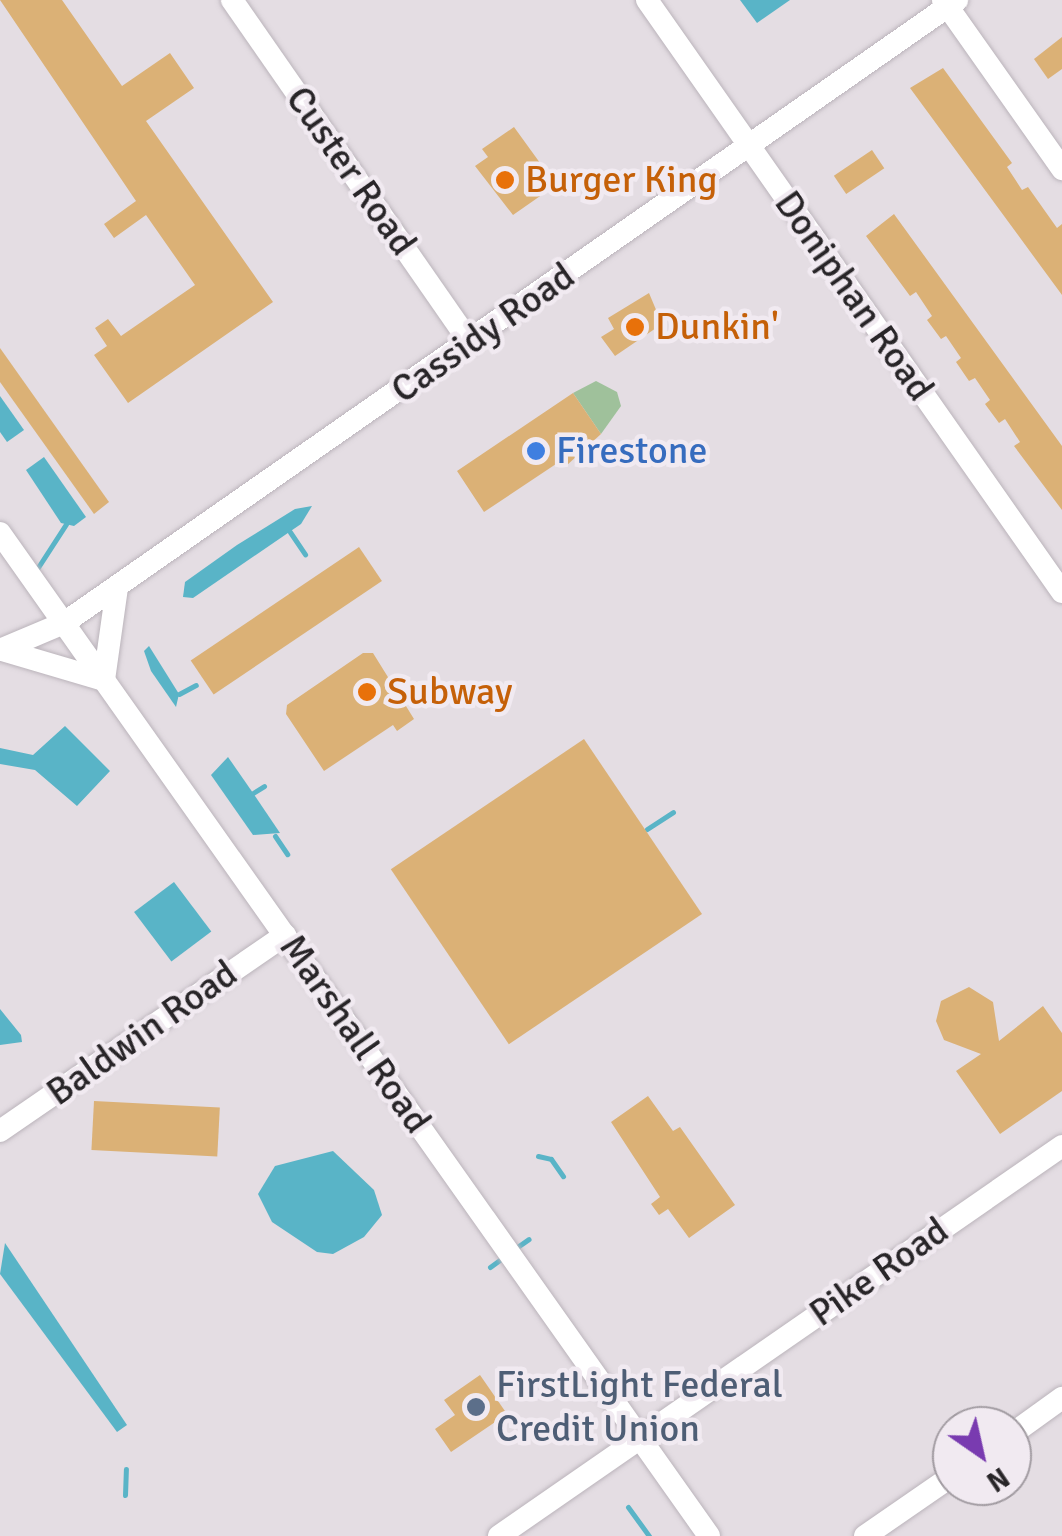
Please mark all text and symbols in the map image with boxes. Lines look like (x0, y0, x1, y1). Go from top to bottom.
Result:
street label: Custer Road (276, 78, 426, 264)
place label: Burger King (525, 157, 718, 203)
marker: Burger King (494, 169, 516, 191)
street label: Doniphan Road (765, 182, 943, 410)
street label: Cassidy Road (383, 253, 583, 413)
place label: Dunkin' (655, 304, 779, 350)
marker: Dunkin' (624, 316, 646, 338)
place label: Firestone (556, 428, 707, 474)
marker: Firestone (525, 440, 547, 462)
place label: Subway (387, 669, 513, 715)
marker: Subway (356, 681, 378, 703)
street label: Marshall Road (270, 926, 440, 1142)
street label: Baldwin Road (38, 951, 246, 1115)
street label: Pike Road (801, 1208, 957, 1336)
place label: FirstLight Federal Credit Union (496, 1362, 783, 1452)
marker: FirstLight Federal Credit Union (465, 1396, 487, 1418)
north arrow (932, 1406, 1032, 1506)
text: N (980, 1460, 1015, 1499)

